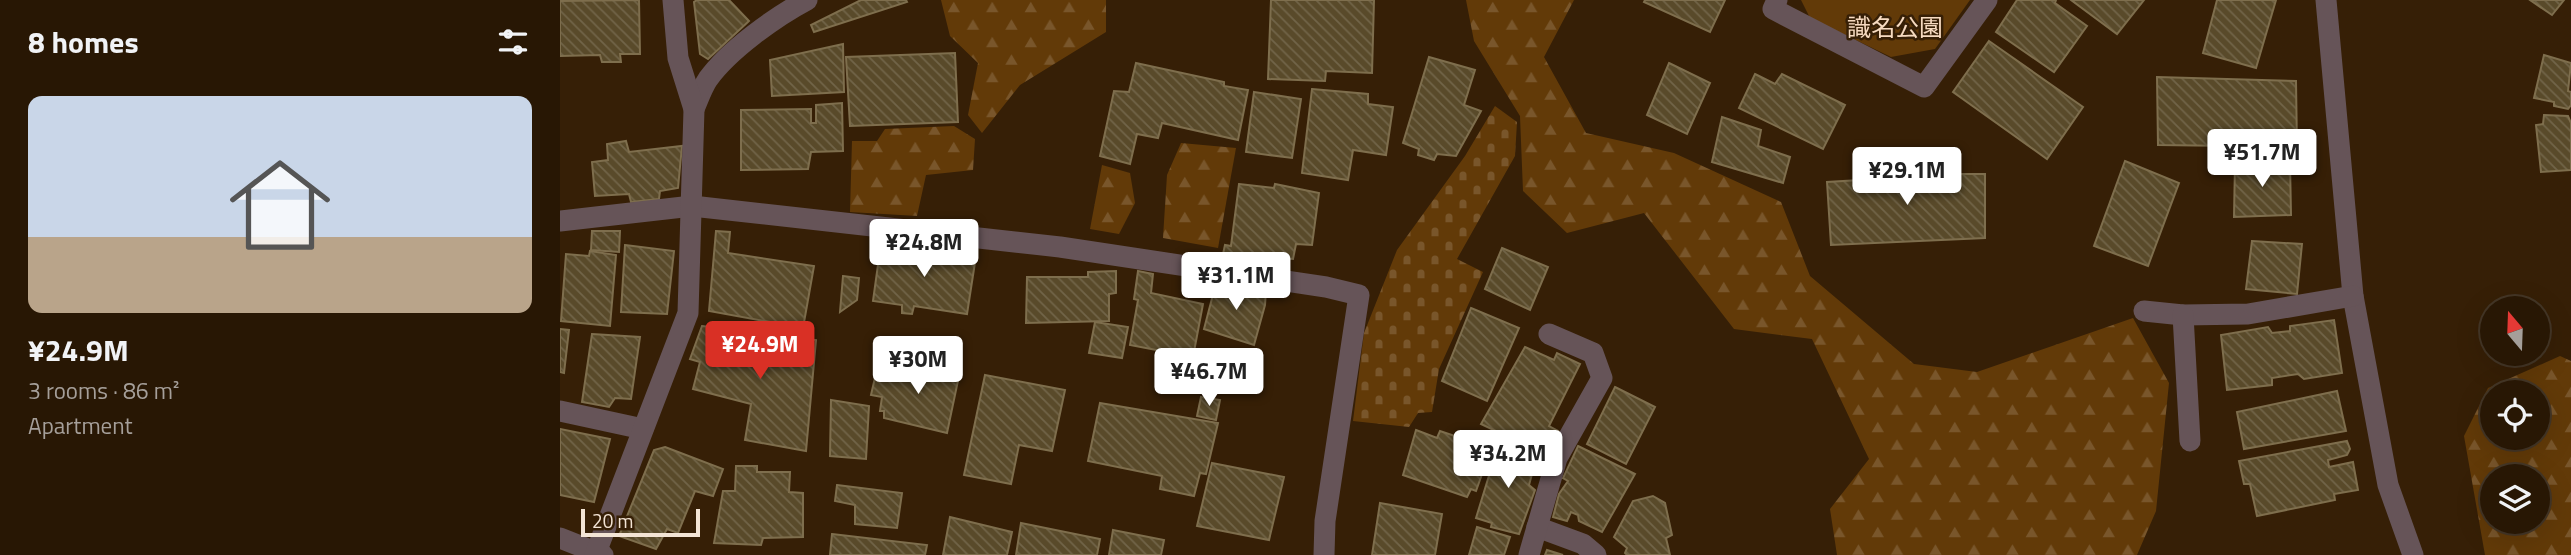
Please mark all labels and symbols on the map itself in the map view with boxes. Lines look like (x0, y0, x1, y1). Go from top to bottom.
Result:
park label: 識名公園 (1847, 9, 1943, 45)
pin: ¥51.7M (2205, 130, 2319, 189)
pin: ¥29.1M (1850, 148, 1964, 207)
pin: ¥24.8M (867, 219, 981, 279)
pin: ¥31.1M (1179, 252, 1293, 312)
north arrow (2480, 296, 2550, 366)
pin: ¥24.9M (703, 322, 817, 381)
pin: ¥30M (877, 336, 959, 396)
pin: ¥46.7M (1152, 348, 1266, 408)
pin: ¥34.2M (1451, 430, 1565, 490)
scale bar (581, 506, 700, 538)

